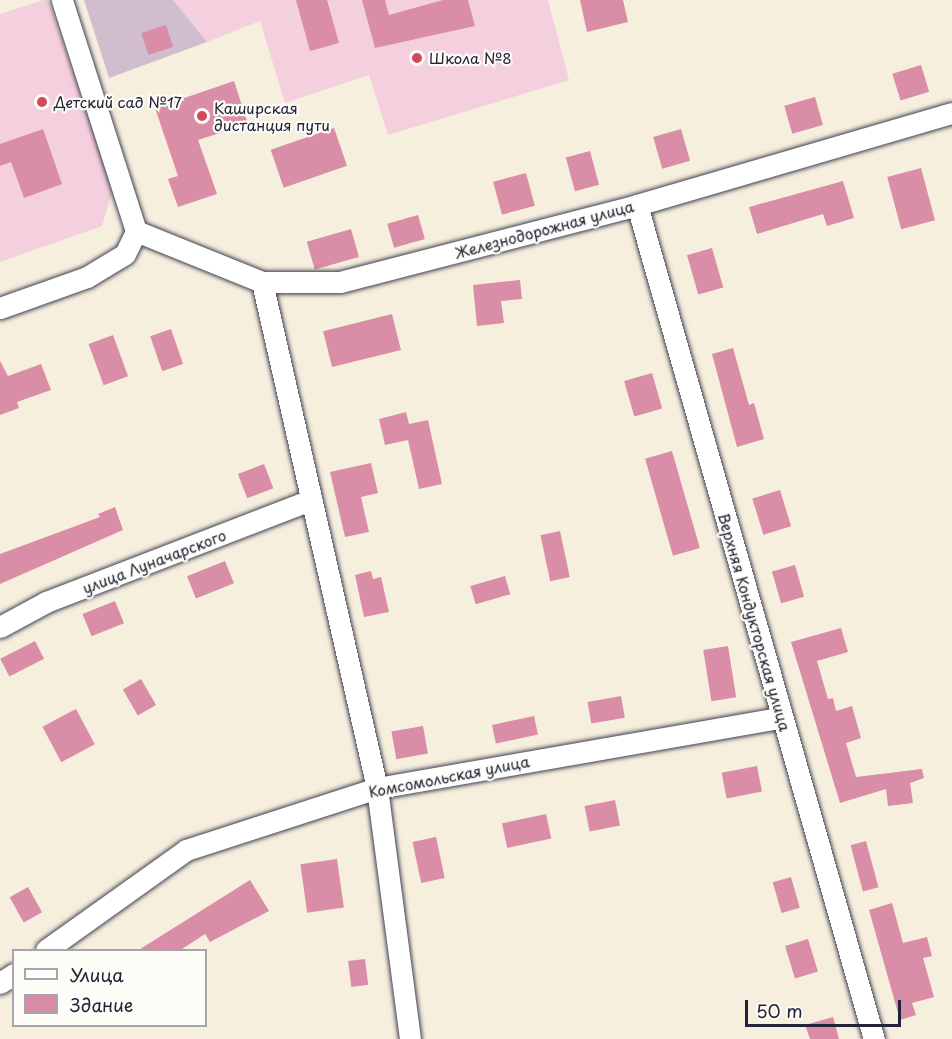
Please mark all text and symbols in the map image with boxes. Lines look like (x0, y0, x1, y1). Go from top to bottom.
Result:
place label: Школа №8 (429, 49, 512, 67)
marker: Школа №8 (410, 51, 424, 65)
place label: Детский сад №17 (54, 93, 183, 111)
marker: Детский сад №17 (35, 95, 49, 109)
place label: Каширская дистанция пути (214, 98, 330, 133)
marker: Каширская дистанция пути (195, 109, 209, 123)
street label: Железнодорожная улица (452, 196, 636, 262)
street label: Верхняя Кондукторская улица (715, 510, 795, 734)
street label: улица Луначарского (79, 525, 229, 597)
street label: Комсомольская улица (366, 751, 532, 801)
legend (12, 949, 207, 1027)
text: Улица (70, 961, 124, 988)
scale bar (748, 988, 904, 1026)
text: Здание (70, 991, 133, 1018)
text: 50 m (756, 997, 803, 1024)

